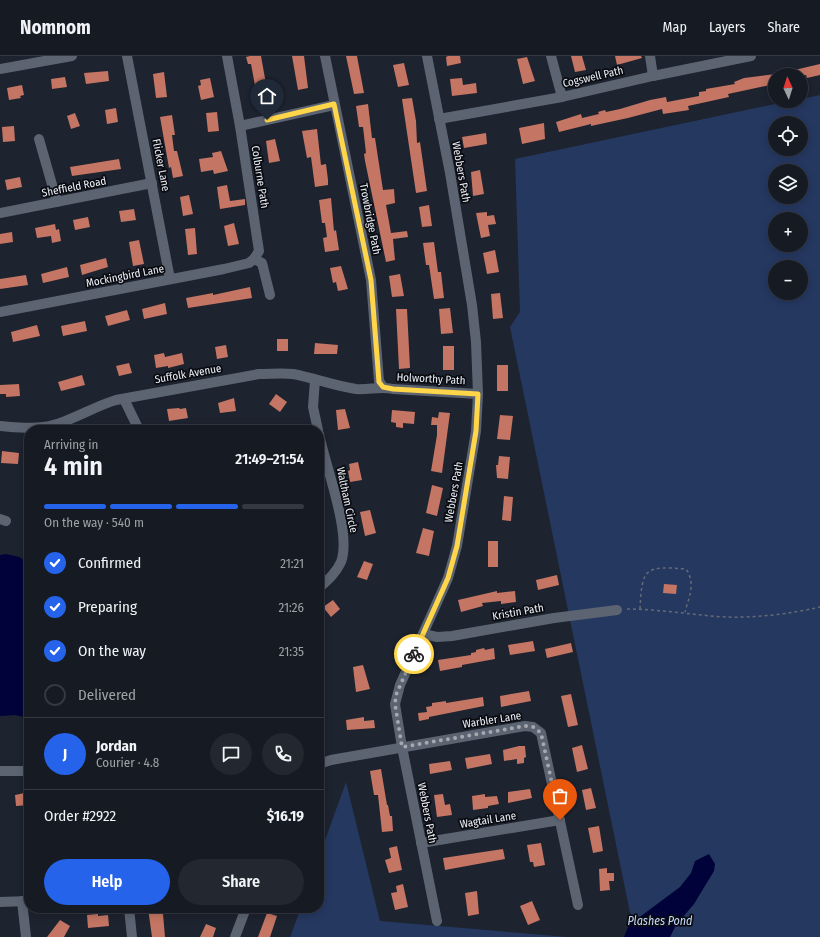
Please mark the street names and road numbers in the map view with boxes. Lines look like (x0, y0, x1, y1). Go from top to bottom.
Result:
street label: Cogswell Path (561, 64, 625, 90)
street label: Flicker Lane (150, 138, 172, 192)
street label: Webbers Path (449, 141, 473, 203)
street label: Colburne Path (249, 145, 271, 209)
street label: Sheffield Road (41, 174, 107, 200)
street label: Trowbridge Path (357, 182, 383, 256)
street label: Mockingbird Lane (85, 262, 165, 290)
street label: Suffolk Avenue (154, 362, 222, 386)
street label: Holworthy Path (396, 371, 466, 387)
street label: Webbers Path (442, 461, 466, 523)
street label: Waltham Circle (334, 466, 360, 534)
street label: Kristin Path (491, 601, 545, 623)
street label: Warbler Lane (462, 709, 522, 731)
street label: Webbers Path (415, 782, 439, 844)
street label: Wagtail Lane (459, 809, 517, 831)

